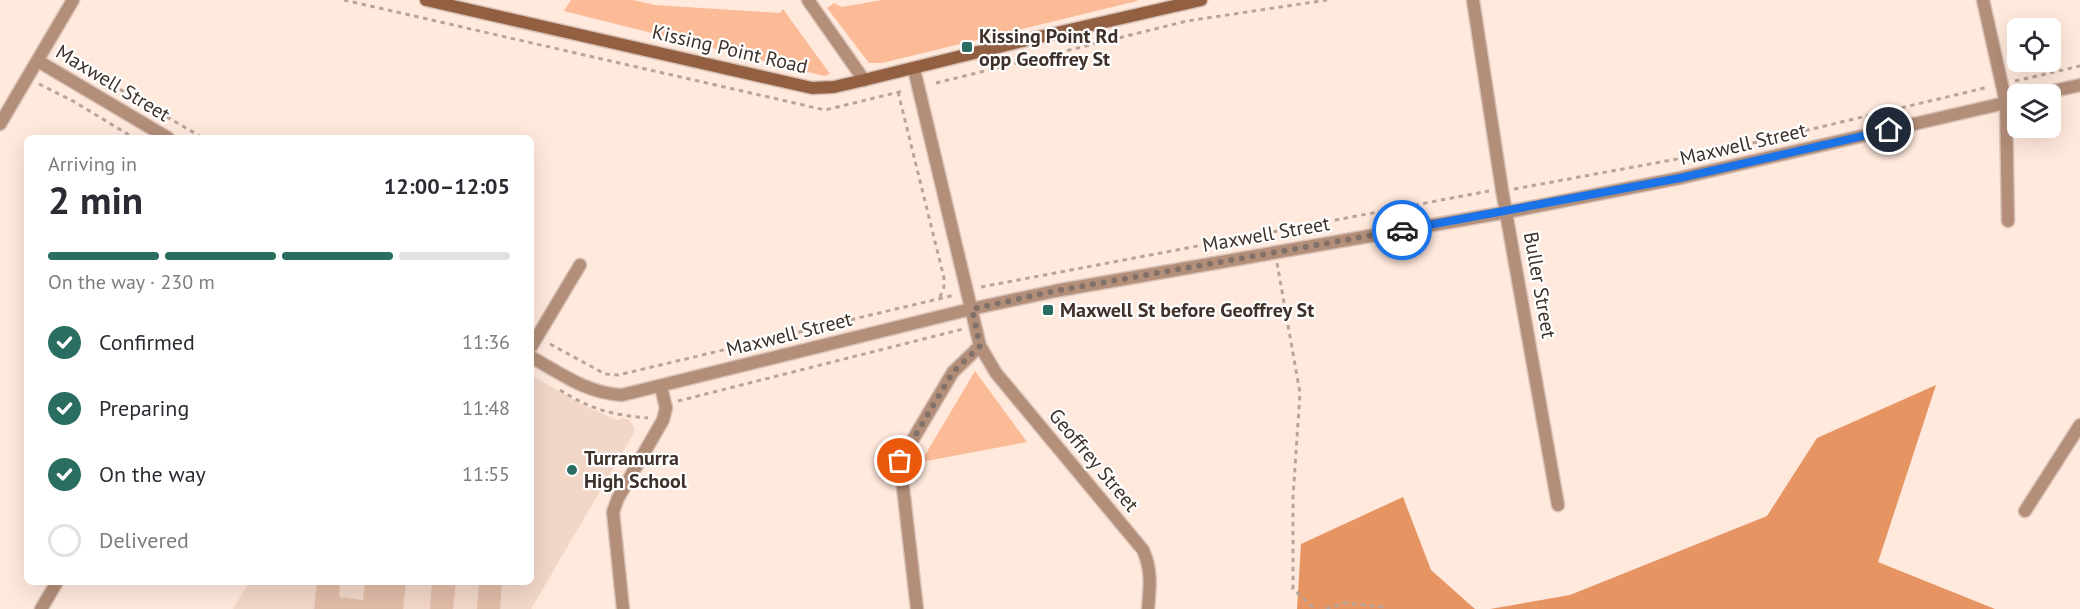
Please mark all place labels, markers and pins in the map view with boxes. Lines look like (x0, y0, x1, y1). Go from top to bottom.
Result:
place label: Kissing Point Rd opp Geoffrey St (979, 23, 1118, 72)
marker: Kissing Point Rd opp Geoffrey St (960, 40, 974, 54)
pin (1863, 104, 1914, 155)
place label: Maxwell St before Geoffrey St (1060, 297, 1314, 323)
marker: Maxwell St before Geoffrey St (1041, 303, 1055, 317)
pin (874, 435, 925, 486)
place label: Turramurra High School (584, 445, 687, 494)
marker: Turramurra High School (565, 463, 579, 477)

